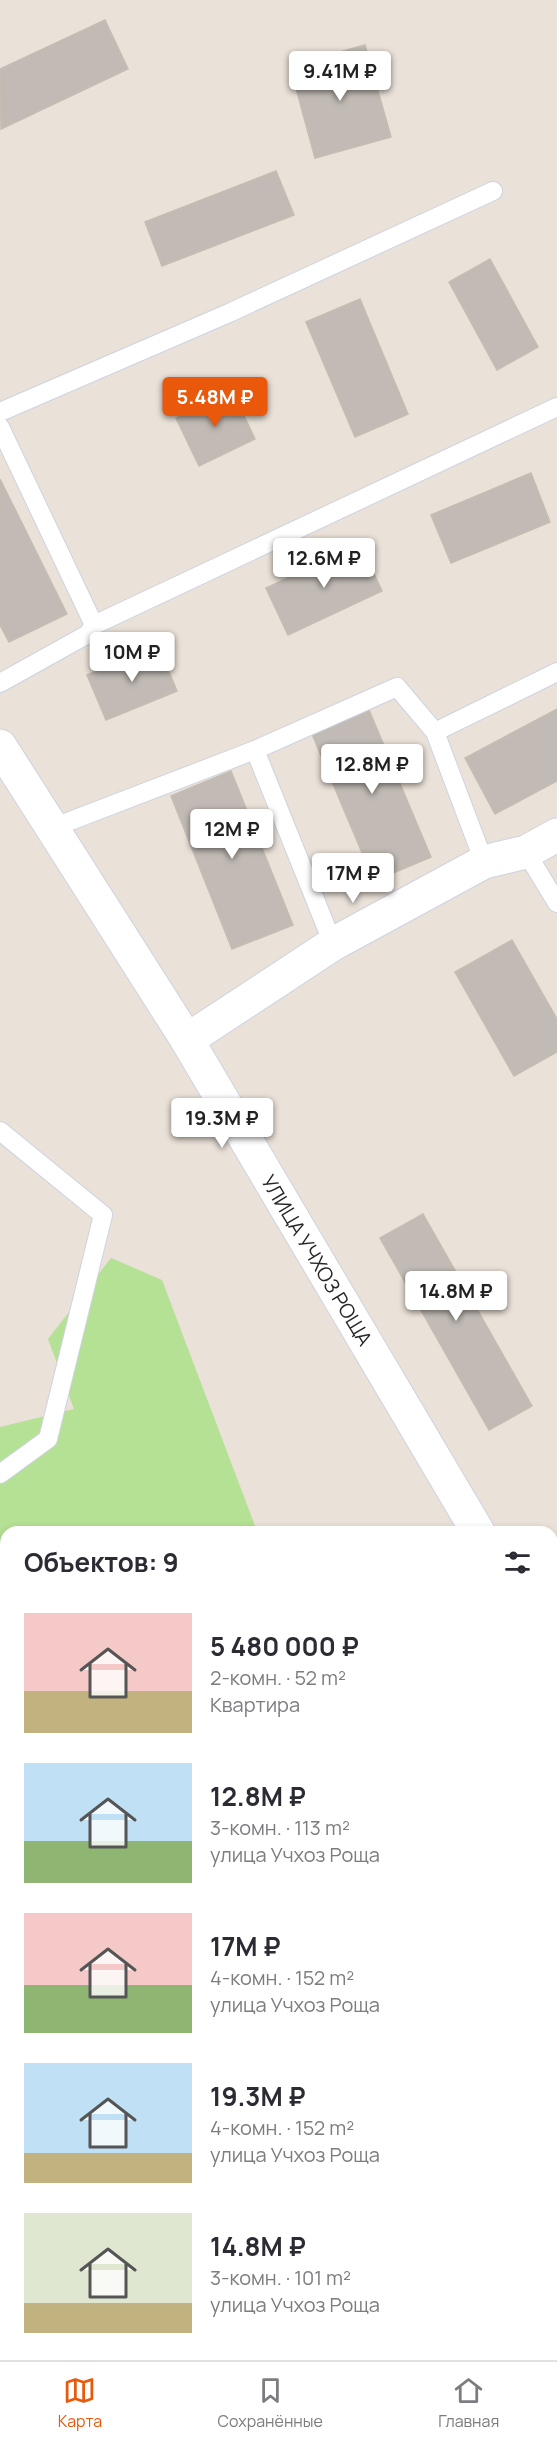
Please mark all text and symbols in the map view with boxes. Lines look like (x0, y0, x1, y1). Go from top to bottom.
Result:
pin: 9.41M ₽ (285, 51, 395, 102)
text: 9.41M ₽ (303, 57, 377, 84)
pin: 5.48M ₽ (160, 377, 270, 428)
text: 5.48M ₽ (176, 383, 254, 410)
pin: 12.6M ₽ (269, 538, 379, 589)
text: 12.6M ₽ (287, 544, 361, 571)
pin: 10M ₽ (90, 632, 174, 683)
text: 10M ₽ (104, 638, 160, 665)
pin: 12.8M ₽ (317, 744, 427, 795)
text: 12.8M ₽ (335, 750, 409, 777)
pin: 12M ₽ (190, 809, 274, 860)
text: 12M ₽ (204, 815, 260, 842)
pin: 17M ₽ (311, 853, 395, 904)
text: 17M ₽ (326, 859, 380, 886)
pin: 19.3M ₽ (167, 1098, 277, 1149)
text: 19.3M ₽ (185, 1104, 259, 1131)
street label: УЛИЦА УЧХОЗ РОЩА (255, 1170, 379, 1351)
pin: 14.8M ₽ (401, 1271, 511, 1322)
text: 14.8M ₽ (419, 1277, 493, 1304)
text: Объектов: 9 (24, 1544, 179, 1580)
icon: filters (501, 1546, 534, 1579)
text: 5 480 000 ₽ (210, 1628, 359, 1664)
icon: home (72, 1637, 144, 1709)
text: 2-комн. · 52 m² (210, 1664, 346, 1691)
text: Квартира (210, 1691, 300, 1718)
text: 12.8M ₽ (210, 1778, 306, 1814)
icon: home (72, 1787, 144, 1859)
text: 3-комн. · 113 m² (210, 1814, 350, 1841)
text: улица Учхоз Роща (210, 1841, 380, 1868)
text: 17M ₽ (210, 1928, 281, 1964)
icon: home (72, 1937, 144, 2009)
text: 4-комн. · 152 m² (210, 1964, 354, 1991)
text: улица Учхоз Роща (210, 1991, 380, 2018)
text: 19.3M ₽ (210, 2078, 306, 2114)
icon: home (72, 2087, 144, 2159)
text: 4-комн. · 152 m² (210, 2114, 354, 2141)
text: улица Учхоз Роща (210, 2141, 380, 2168)
text: 14.8M ₽ (210, 2228, 306, 2264)
icon: home (72, 2237, 144, 2309)
text: 3-комн. · 101 m² (210, 2264, 351, 2291)
text: улица Учхоз Роща (210, 2291, 380, 2318)
tab: Карта (58, 2374, 102, 2432)
tab: Сохранённые (218, 2374, 323, 2432)
tab: Главная (438, 2374, 499, 2432)

